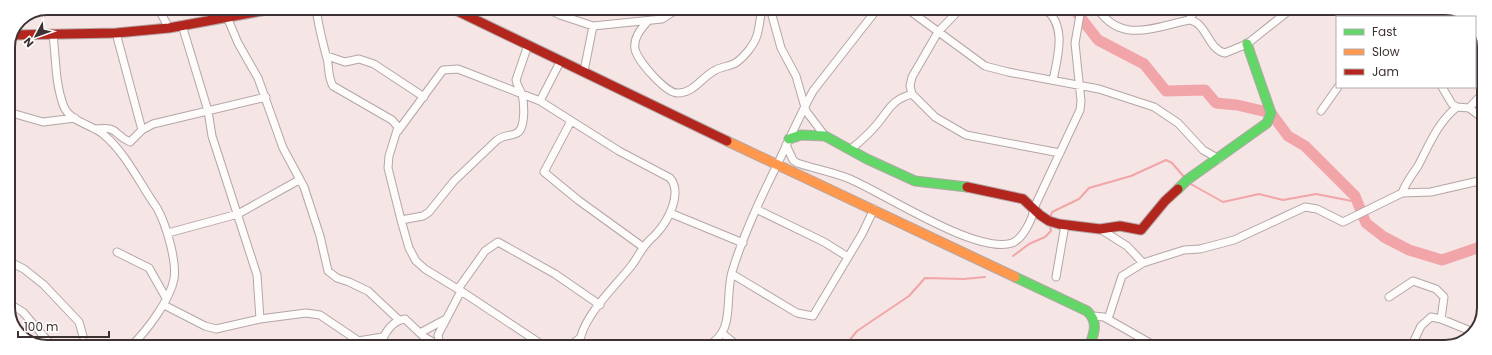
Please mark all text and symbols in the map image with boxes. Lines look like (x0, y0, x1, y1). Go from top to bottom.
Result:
north arrow (16, 16, 56, 56)
legend (1336, 16, 1476, 88)
text: Fast (1372, 23, 1397, 40)
text: N (20, 34, 37, 51)
text: Slow (1372, 43, 1400, 60)
text: Jam (1372, 63, 1399, 80)
scale bar (18, 313, 109, 339)
text: 100 m (24, 318, 58, 335)

